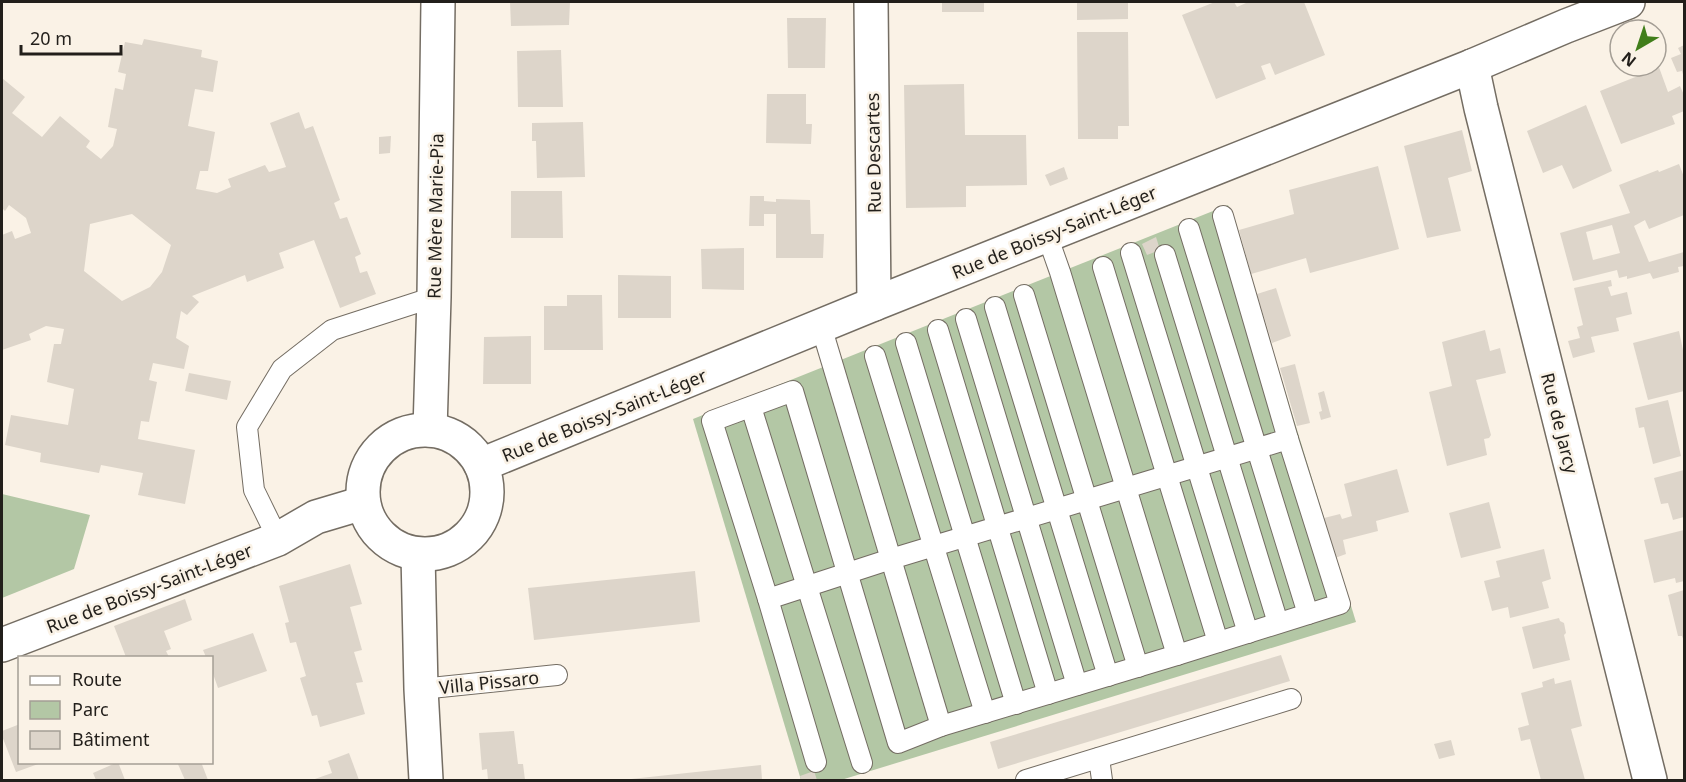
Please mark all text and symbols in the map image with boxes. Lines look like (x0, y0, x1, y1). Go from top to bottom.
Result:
scale bar (21, 18, 122, 56)
north arrow (1608, 18, 1668, 78)
text: 20 m (30, 26, 72, 50)
text: N (1617, 47, 1641, 72)
street label: Rue Descartes (860, 93, 886, 213)
street label: Rue Mère Marie-Pia (422, 133, 448, 299)
street label: Rue de Boissy-Saint-Léger (948, 180, 1160, 284)
street label: Rue de Boissy-Saint-Léger (498, 363, 710, 467)
street label: Rue de Jarcy (1536, 370, 1584, 477)
street label: Rue de Boissy-Saint-Léger (43, 537, 256, 638)
legend (18, 656, 213, 764)
street label: Villa Pissaro (438, 665, 540, 699)
text: Route (72, 667, 122, 691)
text: Parc (72, 697, 109, 721)
text: Bâtiment (72, 727, 150, 751)

